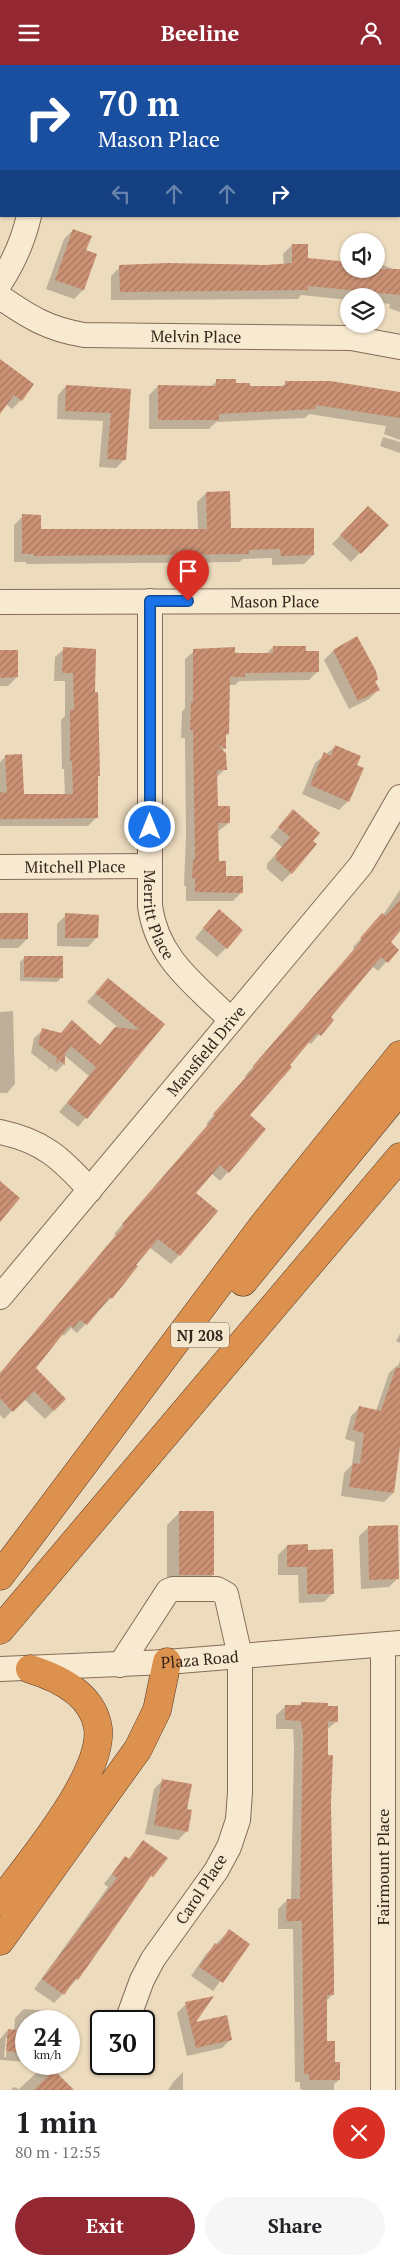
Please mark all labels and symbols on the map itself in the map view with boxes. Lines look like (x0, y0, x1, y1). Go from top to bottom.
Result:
street label: Melvin Place (150, 325, 241, 348)
pin (167, 550, 209, 601)
street label: Mason Place (231, 590, 319, 612)
position arrow (123, 800, 175, 852)
street label: Mitchell Place (25, 855, 125, 878)
street label: Merritt Place (139, 870, 180, 964)
street label: Mansfield Drive (162, 1001, 250, 1101)
road number: NJ 208 (171, 1323, 229, 1347)
street label: Plaza Road (160, 1645, 240, 1673)
street label: Fairmount Place (372, 1809, 394, 1925)
street label: Carol Place (170, 1850, 232, 1928)
speed limit sign: 30 (90, 2010, 155, 2075)

